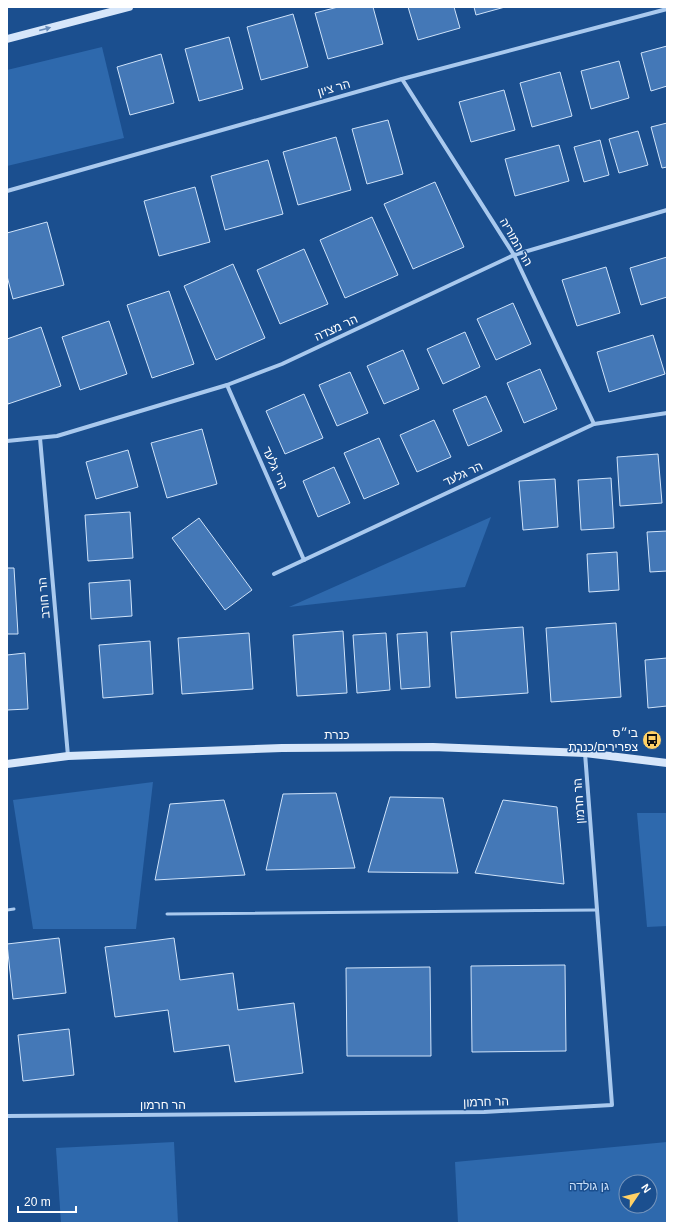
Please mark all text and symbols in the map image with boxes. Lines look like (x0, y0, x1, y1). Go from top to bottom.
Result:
one-way arrow (39, 26, 51, 32)
street label: הר ציון (316, 77, 352, 99)
street label: הר המוריה (497, 215, 535, 269)
street label: הר מצדה (312, 312, 360, 344)
street label: הרי גלעד (259, 445, 291, 491)
street label: הר גלעד (441, 459, 485, 489)
street label: הר חורב (35, 577, 53, 619)
place label: בי״ס צפרירים/כנרת (569, 726, 638, 754)
street label: כנרת (324, 728, 350, 742)
bus stop icon: בי״ס צפרירים/כנרת (641, 729, 663, 751)
street label: הר חרמון (570, 778, 588, 824)
street label: הר חרמון (463, 1094, 509, 1110)
street label: הר חרמון (140, 1098, 186, 1112)
north arrow (618, 1174, 658, 1214)
park label: גן גולדה (569, 1179, 609, 1193)
text: N (639, 1182, 653, 1195)
scale bar (18, 1188, 76, 1214)
text: 20 m (24, 1195, 51, 1209)

